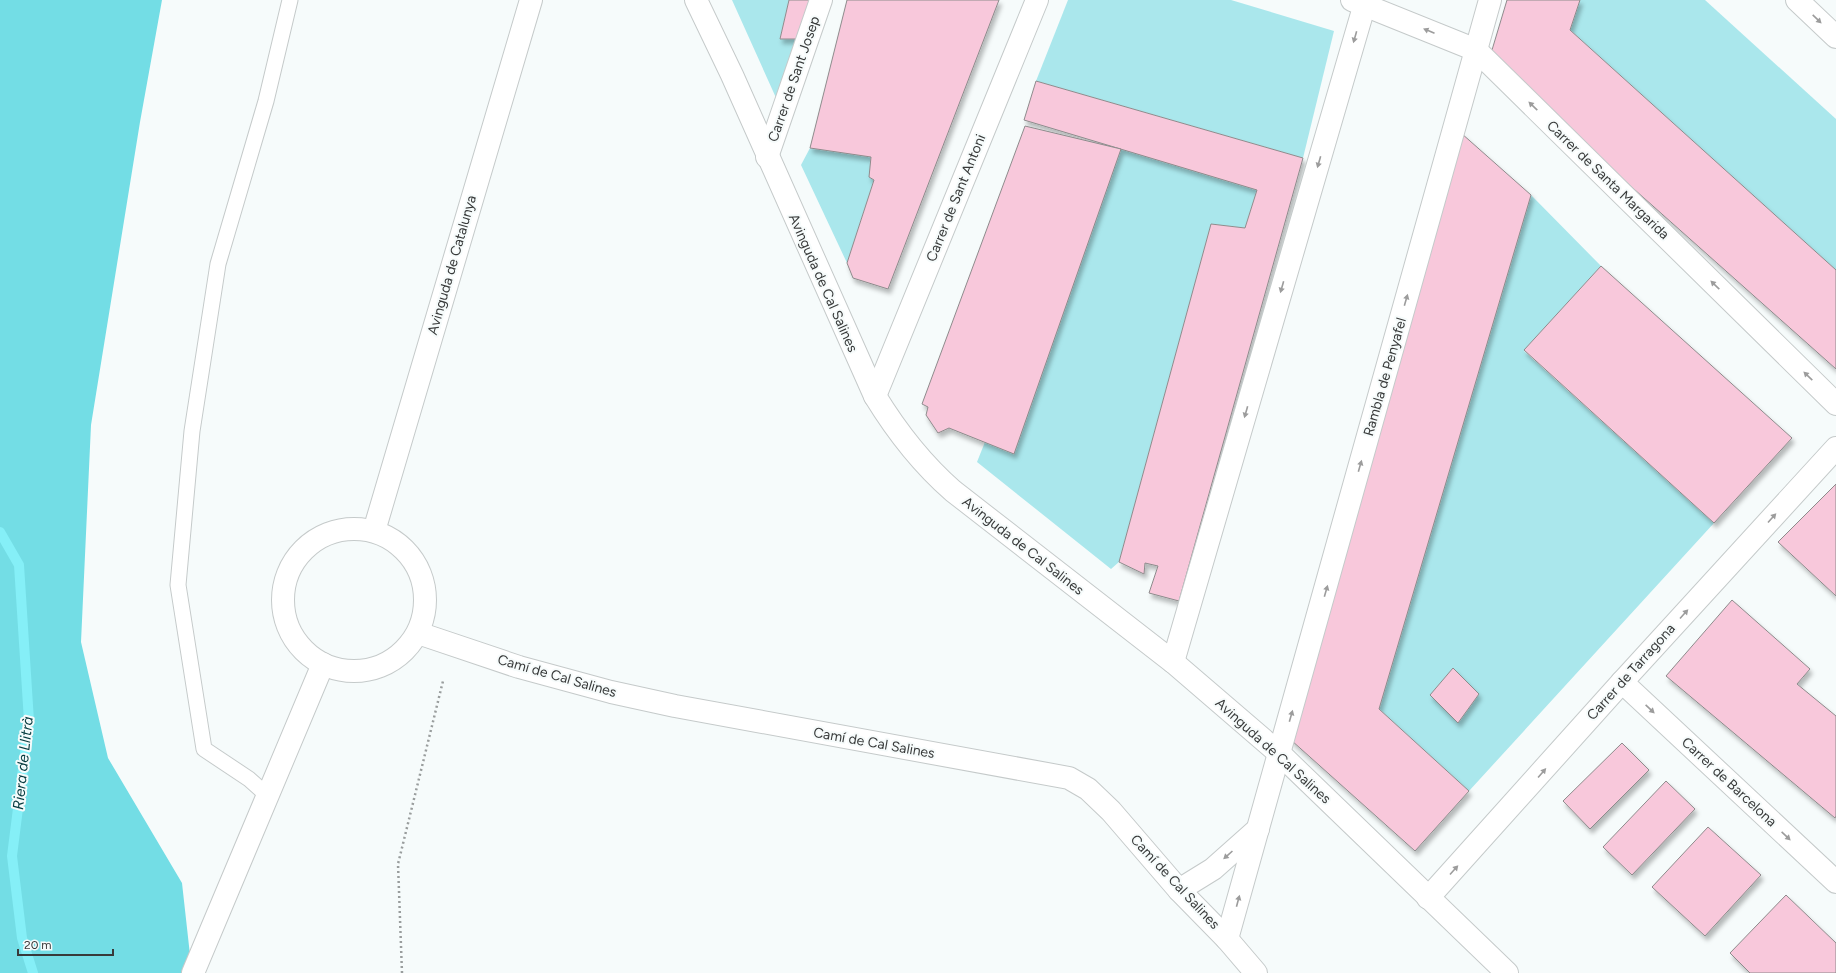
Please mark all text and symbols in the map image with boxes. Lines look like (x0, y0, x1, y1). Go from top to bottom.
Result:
street label: Carrer de Sant Josep (764, 14, 824, 144)
one-way arrow (1812, 14, 1822, 24)
one-way arrow (1424, 28, 1435, 34)
one-way arrow (1352, 32, 1358, 44)
one-way arrow (1528, 101, 1538, 111)
street label: Carrer de Santa Margarida (1543, 117, 1673, 243)
street label: Carrer de Sant Antoni (923, 132, 989, 264)
one-way arrow (1315, 156, 1321, 168)
street label: Avinguda de Catalunya (424, 193, 480, 337)
street label: Avinguda de Cal Salines (785, 211, 861, 355)
one-way arrow (1279, 281, 1285, 293)
one-way arrow (1710, 281, 1720, 290)
one-way arrow (1404, 294, 1410, 306)
street label: Rambla de Penyafel (1360, 316, 1410, 438)
one-way arrow (1803, 372, 1813, 381)
one-way arrow (1243, 406, 1249, 418)
one-way arrow (1357, 459, 1363, 471)
street label: Avinguda de Cal Salines (959, 493, 1087, 599)
one-way arrow (1767, 513, 1777, 523)
one-way arrow (1323, 585, 1329, 597)
one-way arrow (1680, 609, 1689, 619)
street label: Carrer de Tarragona (1583, 620, 1679, 724)
street label: Camí de Cal Salines (496, 651, 618, 701)
street label: Avinguda de Cal Salines (1212, 695, 1334, 807)
one-way arrow (1645, 704, 1655, 714)
one-way arrow (1288, 710, 1294, 722)
water label: Riera de Llitrà (9, 715, 37, 811)
street label: Camí de Cal Salines (812, 724, 936, 762)
street label: Carrer de Barcelona (1678, 734, 1780, 830)
one-way arrow (1537, 768, 1546, 778)
street label: Camí de Cal Salines (1127, 831, 1223, 933)
one-way arrow (1781, 831, 1791, 840)
one-way arrow (1223, 850, 1234, 859)
one-way arrow (1450, 864, 1459, 875)
one-way arrow (1235, 895, 1241, 907)
scale bar (18, 931, 113, 957)
text: 20 m (24, 938, 52, 952)

